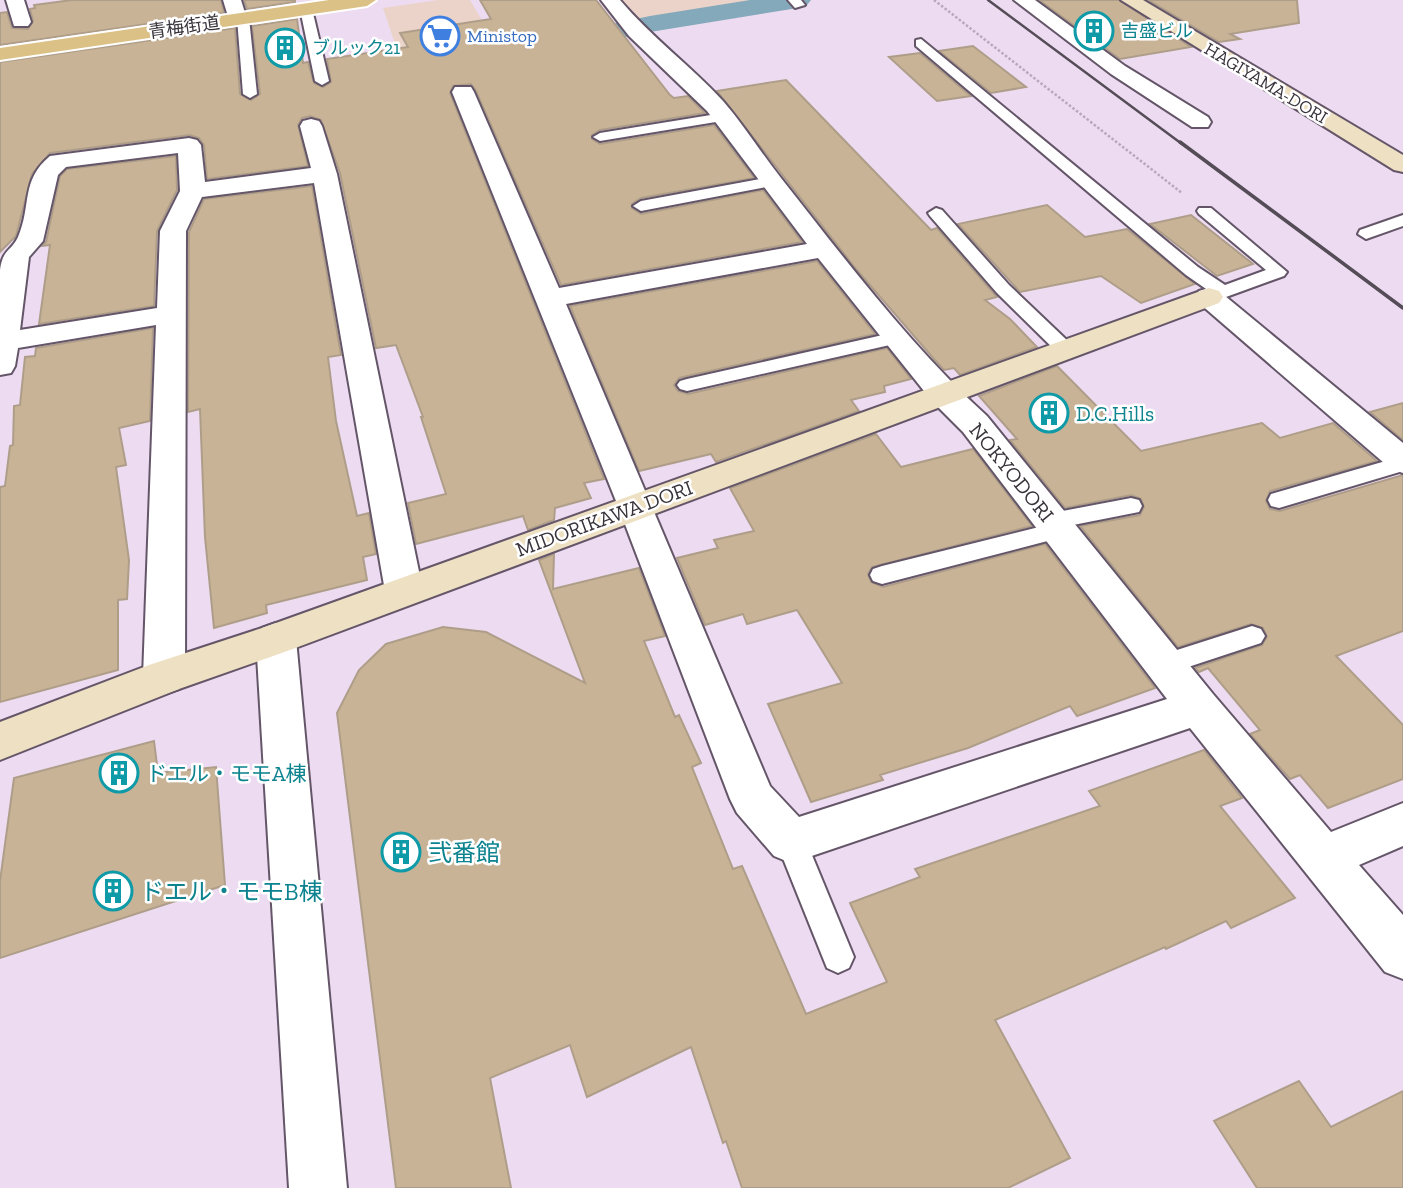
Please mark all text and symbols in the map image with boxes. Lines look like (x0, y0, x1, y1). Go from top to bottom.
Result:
building icon: 吉盛ビル (1073, 10, 1115, 52)
street label: 青梅街道 (147, 11, 221, 43)
supermarket icon: Ministop (419, 15, 461, 57)
place label: 吉盛ビル (1121, 20, 1193, 42)
place label: Ministop (467, 25, 537, 47)
building icon: ブルック21 (264, 27, 306, 69)
place label: ブルック21 (312, 37, 400, 59)
street label: HAGIYAMA-DORI (1200, 38, 1332, 128)
building icon: D.C.Hills (1028, 392, 1070, 434)
place label: D.C.Hills (1076, 401, 1154, 426)
street label: NOKYODORI (964, 417, 1060, 527)
street label: MIDORIKAWA DORI (512, 474, 696, 562)
building icon: ドエル・モモA棟 (98, 752, 140, 794)
place label: ドエル・モモA棟 (146, 761, 307, 786)
building icon: 弐番館 (380, 831, 422, 873)
place label: 弐番館 (428, 838, 500, 867)
building icon: ドエル・モモB棟 (92, 870, 134, 912)
place label: ドエル・モモB棟 (140, 877, 323, 906)

